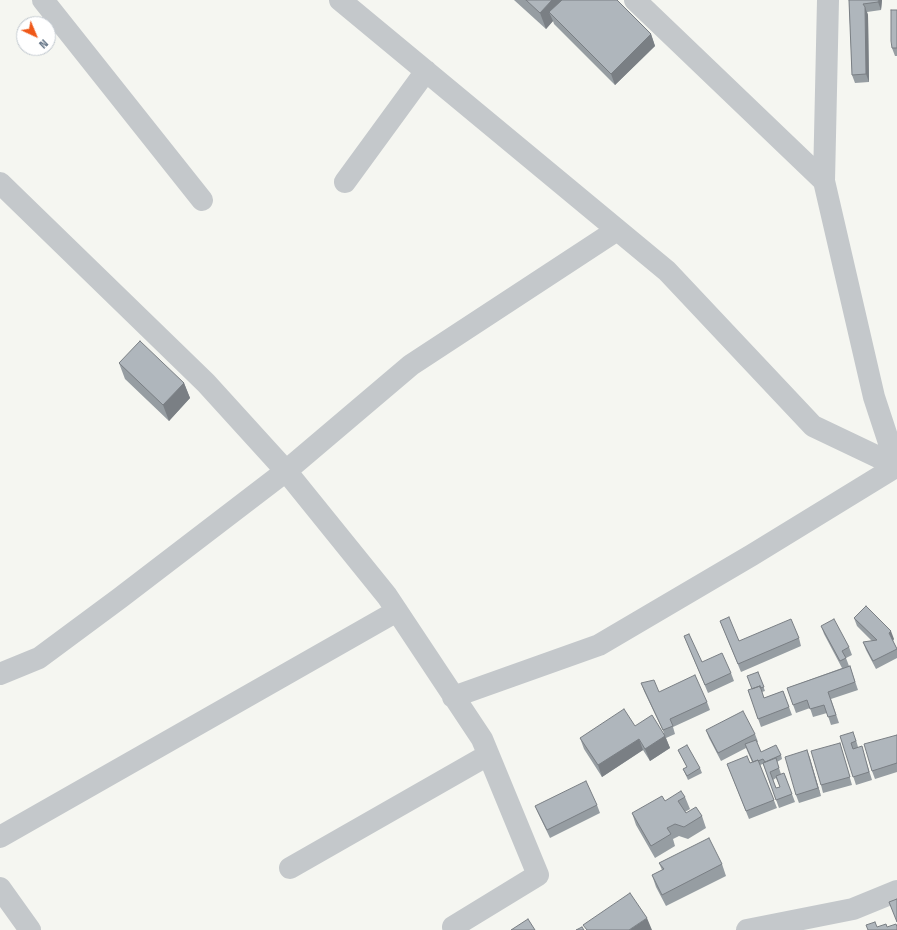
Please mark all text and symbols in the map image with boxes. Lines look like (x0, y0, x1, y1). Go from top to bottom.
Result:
north arrow (16, 16, 56, 56)
text: N (35, 36, 52, 52)

